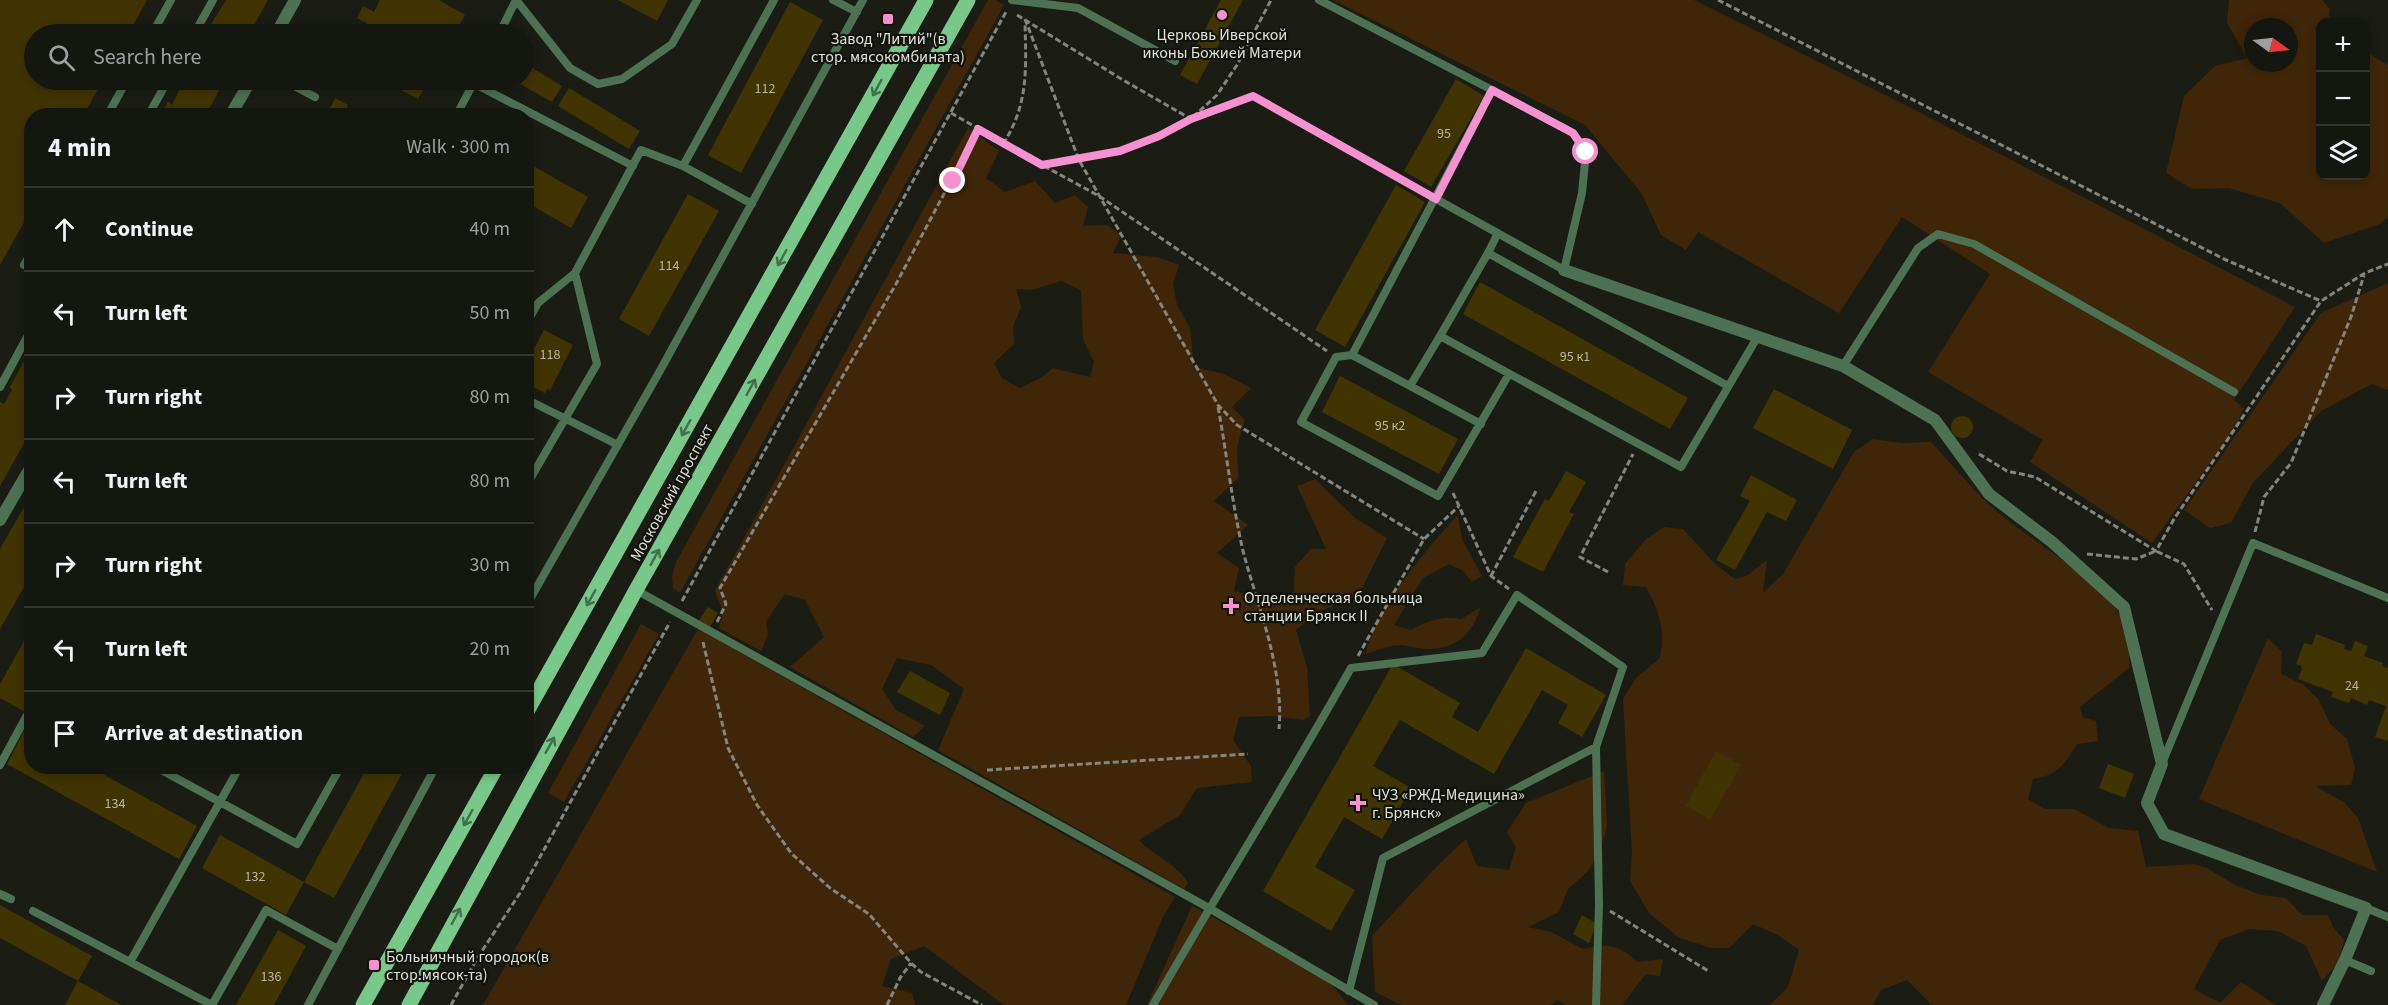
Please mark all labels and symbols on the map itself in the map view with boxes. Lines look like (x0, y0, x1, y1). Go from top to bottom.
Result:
marker: Церковь Иверской иконы Божией Матери (1215, 8, 1229, 22)
marker: Завод "Литий"(в стор. мясокомбината) (881, 12, 895, 26)
north arrow (2244, 18, 2298, 72)
place label: Церковь Иверской иконы Божией Матери (1143, 24, 1301, 64)
place label: Завод "Литий"(в стор. мясокомбината) (811, 28, 965, 68)
one-way arrow (871, 78, 882, 96)
house number: 112 (755, 79, 775, 99)
house number: 95 (1437, 124, 1451, 144)
route start (1572, 138, 1598, 164)
route end (939, 167, 965, 193)
one-way arrow (776, 249, 788, 266)
house number: 114 (659, 256, 679, 276)
house number: 118 (540, 345, 560, 365)
house number: 95 к1 (1560, 347, 1590, 367)
one-way arrow (746, 379, 758, 396)
house number: 95 к2 (1375, 416, 1405, 436)
one-way arrow (680, 419, 692, 436)
street label: Московский проспект (625, 420, 719, 565)
one-way arrow (650, 548, 662, 565)
place label: Отделенческая больница станции Брянск II (1244, 587, 1423, 627)
one-way arrow (585, 589, 597, 606)
marker: Отделенческая больница станции Брянск II (1222, 597, 1240, 615)
house number: 24 (2345, 676, 2359, 696)
one-way arrow (545, 737, 557, 754)
place label: ЧУЗ «РЖД-Медицина» г. Брянск» (1372, 784, 1525, 824)
house number: 134 (105, 794, 125, 814)
marker: ЧУЗ «РЖД-Медицина» г. Брянск» (1349, 794, 1367, 812)
one-way arrow (462, 808, 473, 826)
house number: 132 (245, 867, 265, 887)
one-way arrow (450, 908, 462, 925)
place label: Больничный городок(в стор.мясок-та) (386, 946, 549, 986)
marker: Больничный городок(в стор.мясок-та) (367, 958, 381, 972)
house number: 136 (261, 967, 281, 987)

